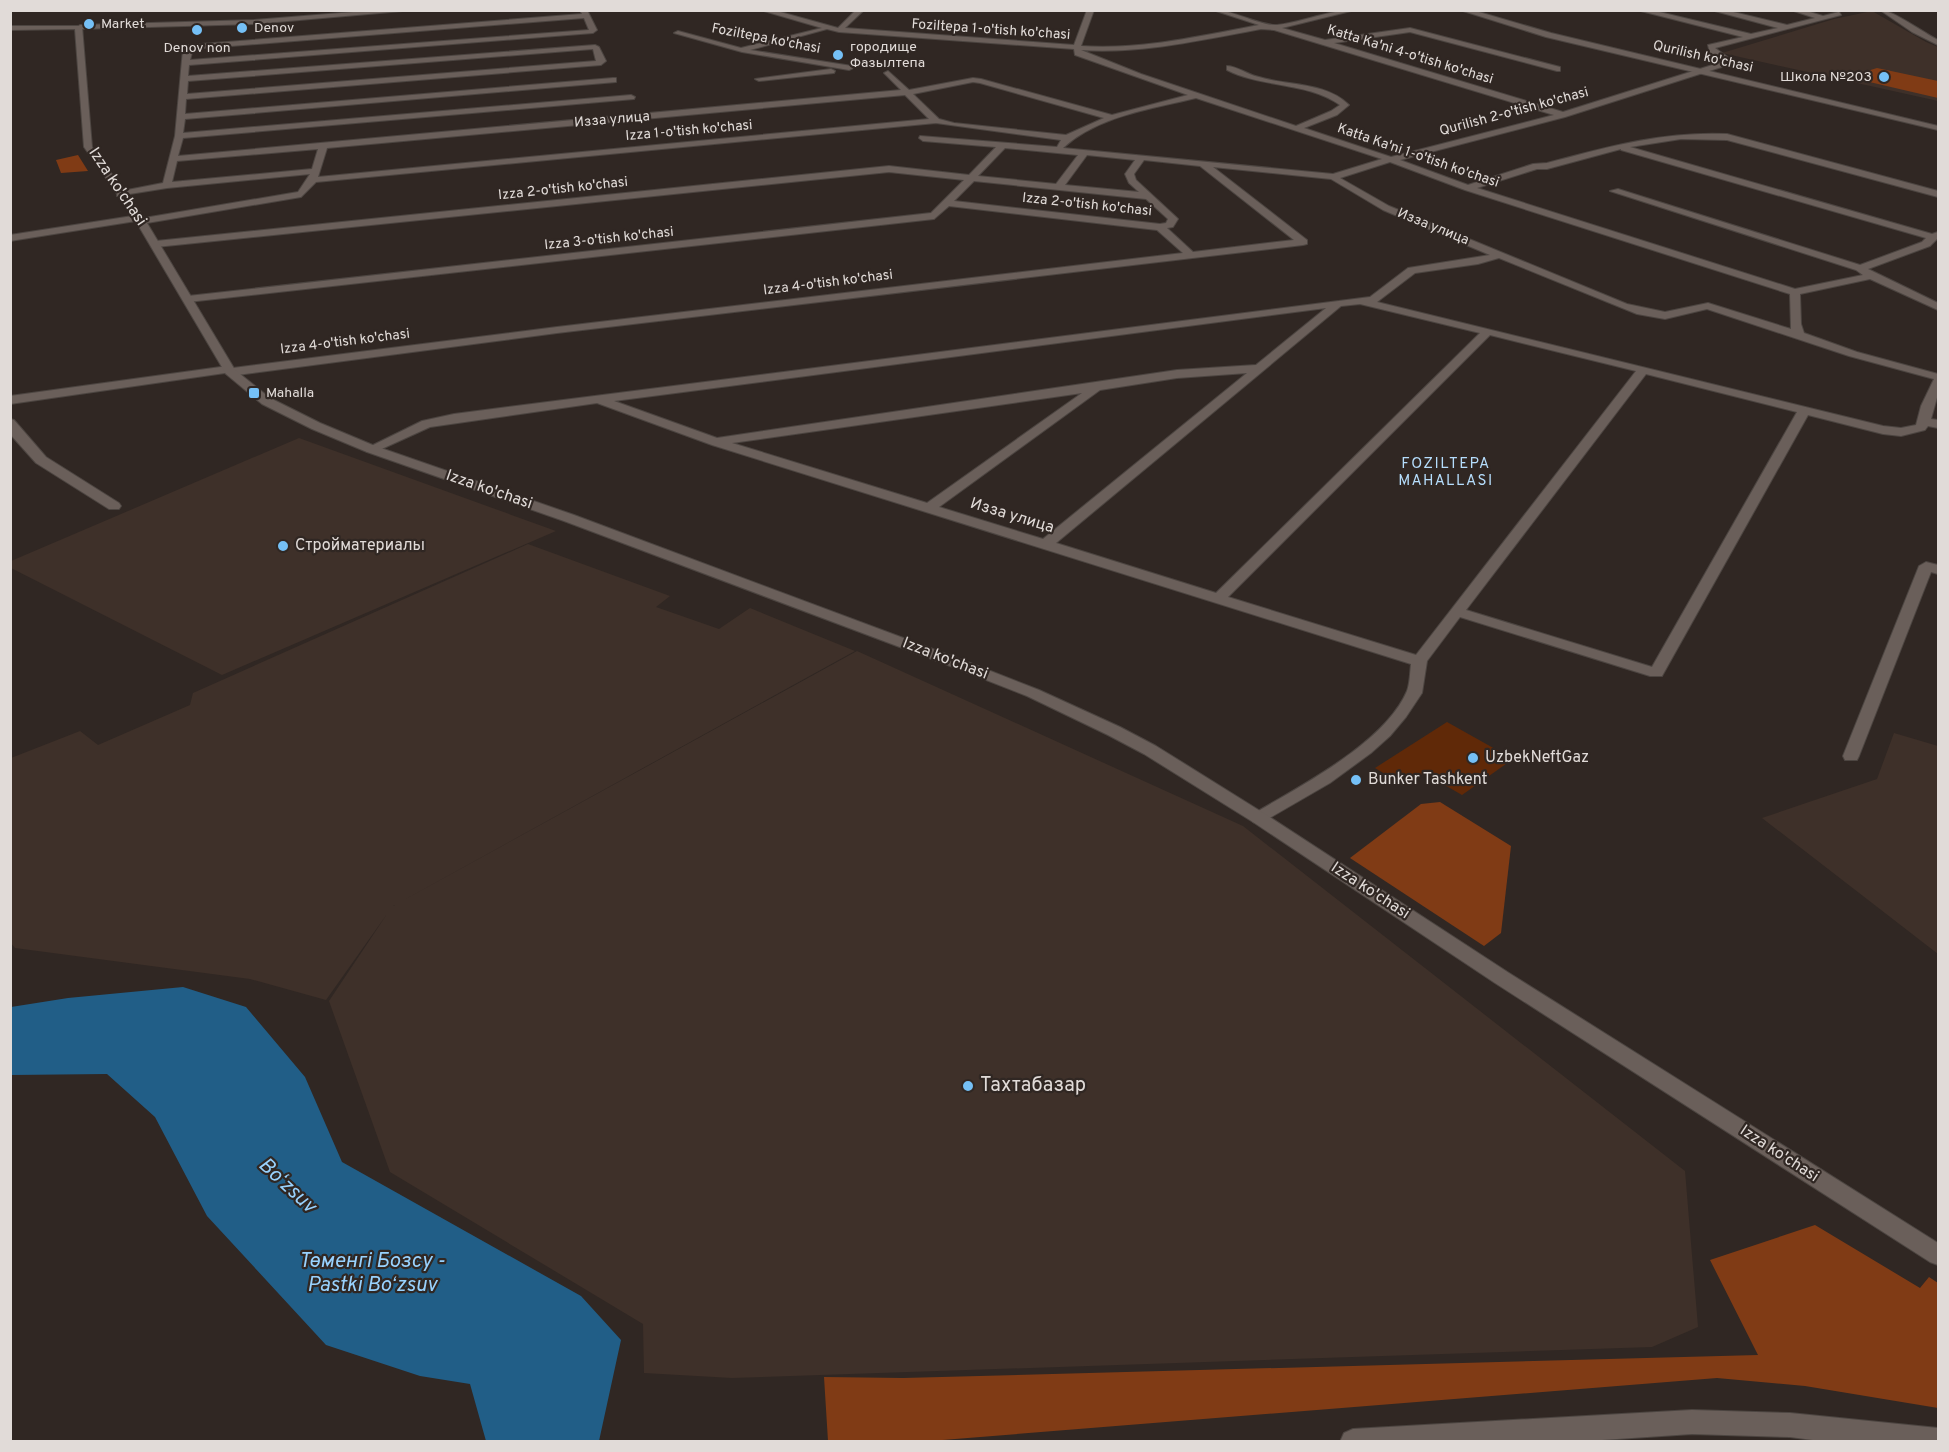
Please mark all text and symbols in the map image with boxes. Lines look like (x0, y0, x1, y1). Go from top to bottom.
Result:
place label: Market (101, 16, 144, 33)
street label: Foziltepa 1-o'tish ko'chasi (911, 16, 1071, 44)
marker: Market (82, 17, 96, 31)
place label: Denov (254, 20, 294, 37)
street label: Foziltepa ko'chasi (710, 20, 822, 58)
marker: Denov (235, 21, 249, 35)
street label: Katta Ka'ni 4-o'tish ko'chasi (1325, 22, 1495, 88)
marker: Denov non (190, 23, 204, 37)
street label: Qurilish ko'chasi (1651, 37, 1755, 77)
place label: городище Фазылтепа (850, 39, 925, 72)
place label: Denov non (163, 40, 231, 57)
marker: городище Фазылтепа (831, 48, 845, 62)
place label: Школа №203 (1780, 69, 1872, 86)
marker: Школа №203 (1877, 70, 1891, 84)
street label: Qurilish 2-o'tish ko'chasi (1438, 84, 1590, 140)
street label: Изза улица (573, 108, 651, 132)
street label: Izza 1-o'tish ko'chasi (625, 117, 753, 145)
street label: Katta Ka'ni 1-o'tish ko'chasi (1335, 120, 1501, 192)
street label: Izza ko'chasi (83, 144, 151, 230)
street label: Izza 2-o'tish ko'chasi (497, 174, 629, 204)
street label: Izza 2-o'tish ko'chasi (1021, 190, 1153, 220)
street label: Изза улица (1395, 205, 1471, 249)
street label: Izza 3-o'tish ko'chasi (543, 224, 675, 254)
street label: Izza 4-o'tish ko'chasi (762, 267, 894, 299)
street label: Izza 4-o'tish ko'chasi (279, 326, 411, 358)
place label: Mahalla (266, 385, 314, 402)
marker: Mahalla (247, 386, 261, 400)
district label: FOZILTEPA MAHALLASI (1398, 455, 1494, 491)
street label: Izza ko'chasi (443, 466, 535, 514)
street label: Изза улица (968, 494, 1056, 538)
place label: Стройматериалы (295, 536, 425, 556)
marker: Стройматериалы (276, 539, 290, 553)
street label: Izza ko'chasi (899, 633, 991, 685)
place label: UzbekNeftGaz (1485, 748, 1589, 768)
marker: UzbekNeftGaz (1466, 751, 1480, 765)
place label: Bunker Tashkent (1368, 770, 1488, 790)
marker: Bunker Tashkent (1349, 773, 1363, 787)
street label: Izza ko'chasi (1327, 858, 1413, 924)
place label: Тахтабазар (980, 1073, 1086, 1099)
marker: Тахтабазар (961, 1079, 975, 1093)
street label: Izza ko'chasi (1736, 1121, 1822, 1187)
water label: Boʻzsuv (252, 1152, 323, 1221)
water label: Төменгі Бозсу - Pastki Boʻzsuv (299, 1248, 445, 1299)

